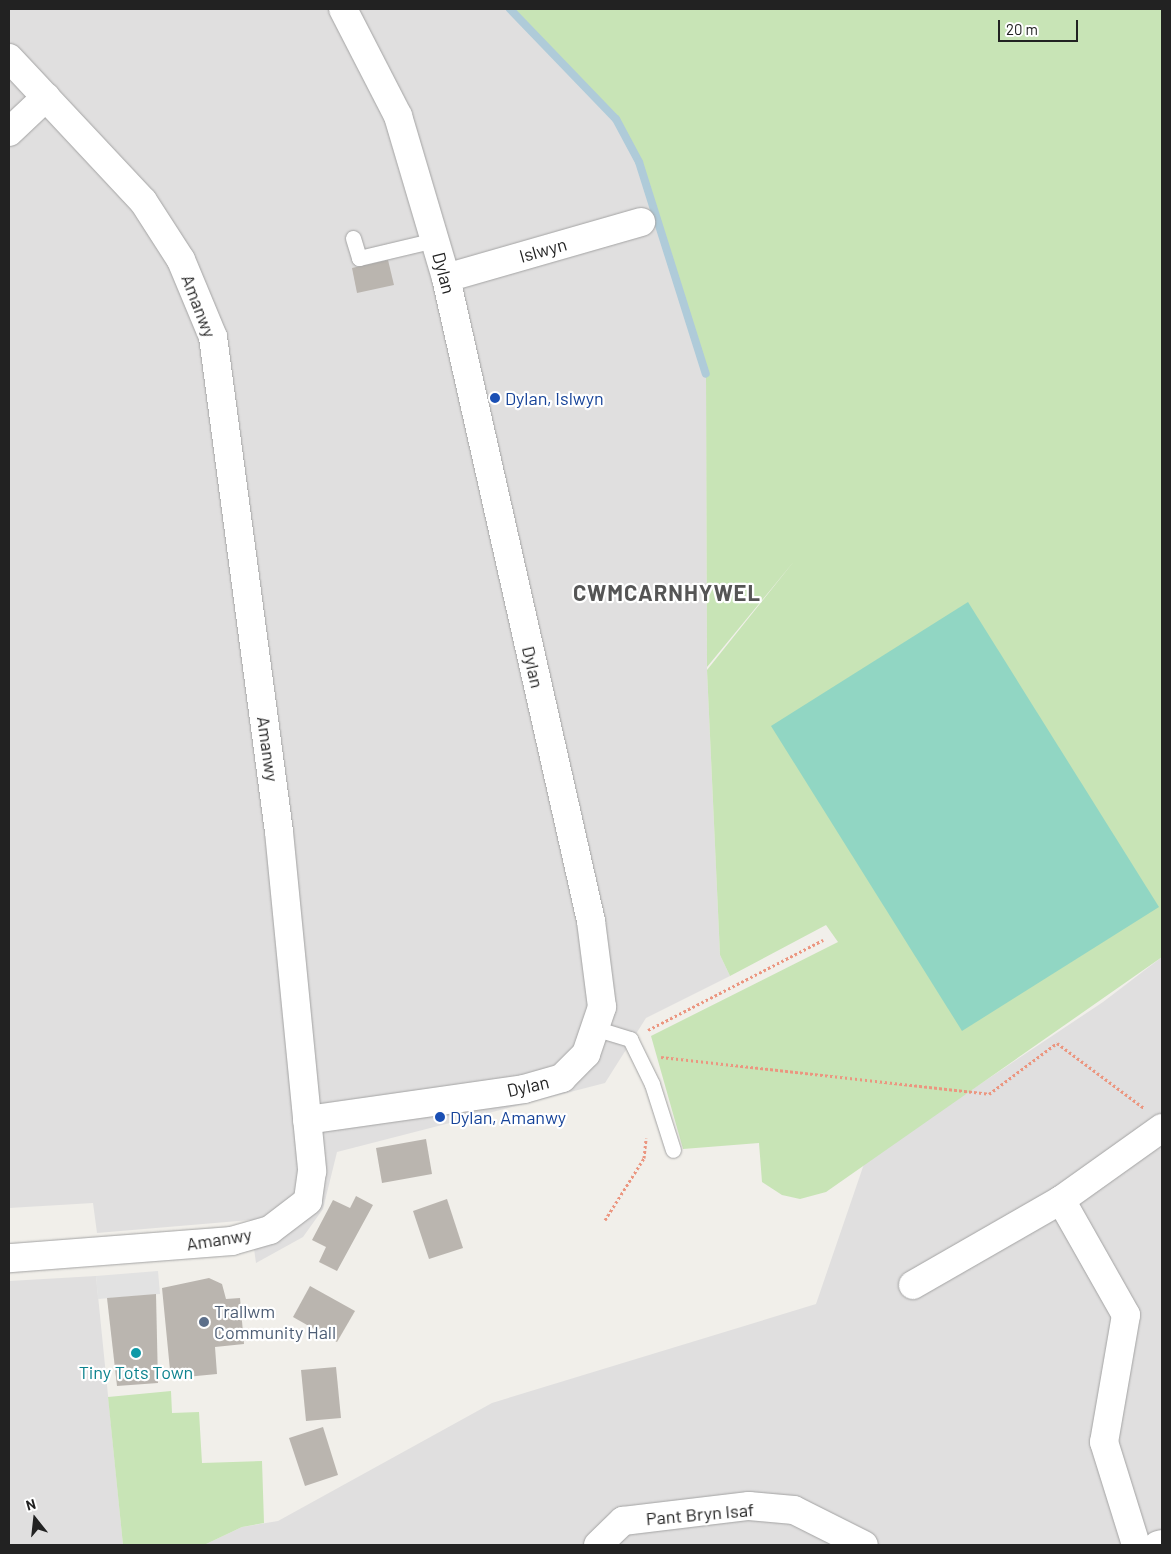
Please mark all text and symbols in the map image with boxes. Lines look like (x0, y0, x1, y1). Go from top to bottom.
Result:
scale bar (1001, 10, 1081, 42)
text: 20 m (1006, 20, 1038, 38)
street label: Islwyn (517, 233, 569, 267)
street label: Dylan (428, 250, 460, 296)
street label: Amanwy (177, 271, 221, 341)
place label: Dylan, Islwyn (505, 387, 604, 409)
marker: Dylan, Islwyn (489, 392, 501, 404)
district label: CWMCARNHYWEL (572, 580, 762, 606)
street label: Dylan (518, 644, 548, 690)
street label: Amanwy (253, 715, 283, 783)
street label: Dylan (505, 1071, 551, 1101)
place label: Dylan, Amanwy (450, 1106, 566, 1128)
marker: Dylan, Amanwy (434, 1111, 446, 1123)
street label: Amanwy (185, 1223, 253, 1255)
place label: Trallwm Community Hall (214, 1301, 336, 1344)
marker: Trallwm Community Hall (198, 1316, 210, 1328)
marker: Tiny Tots Town (130, 1347, 142, 1359)
place label: Tiny Tots Town (79, 1361, 193, 1383)
north arrow (10, 1494, 60, 1544)
text: N (24, 1495, 38, 1514)
street label: Pant Bryn Isaf (645, 1499, 755, 1529)

